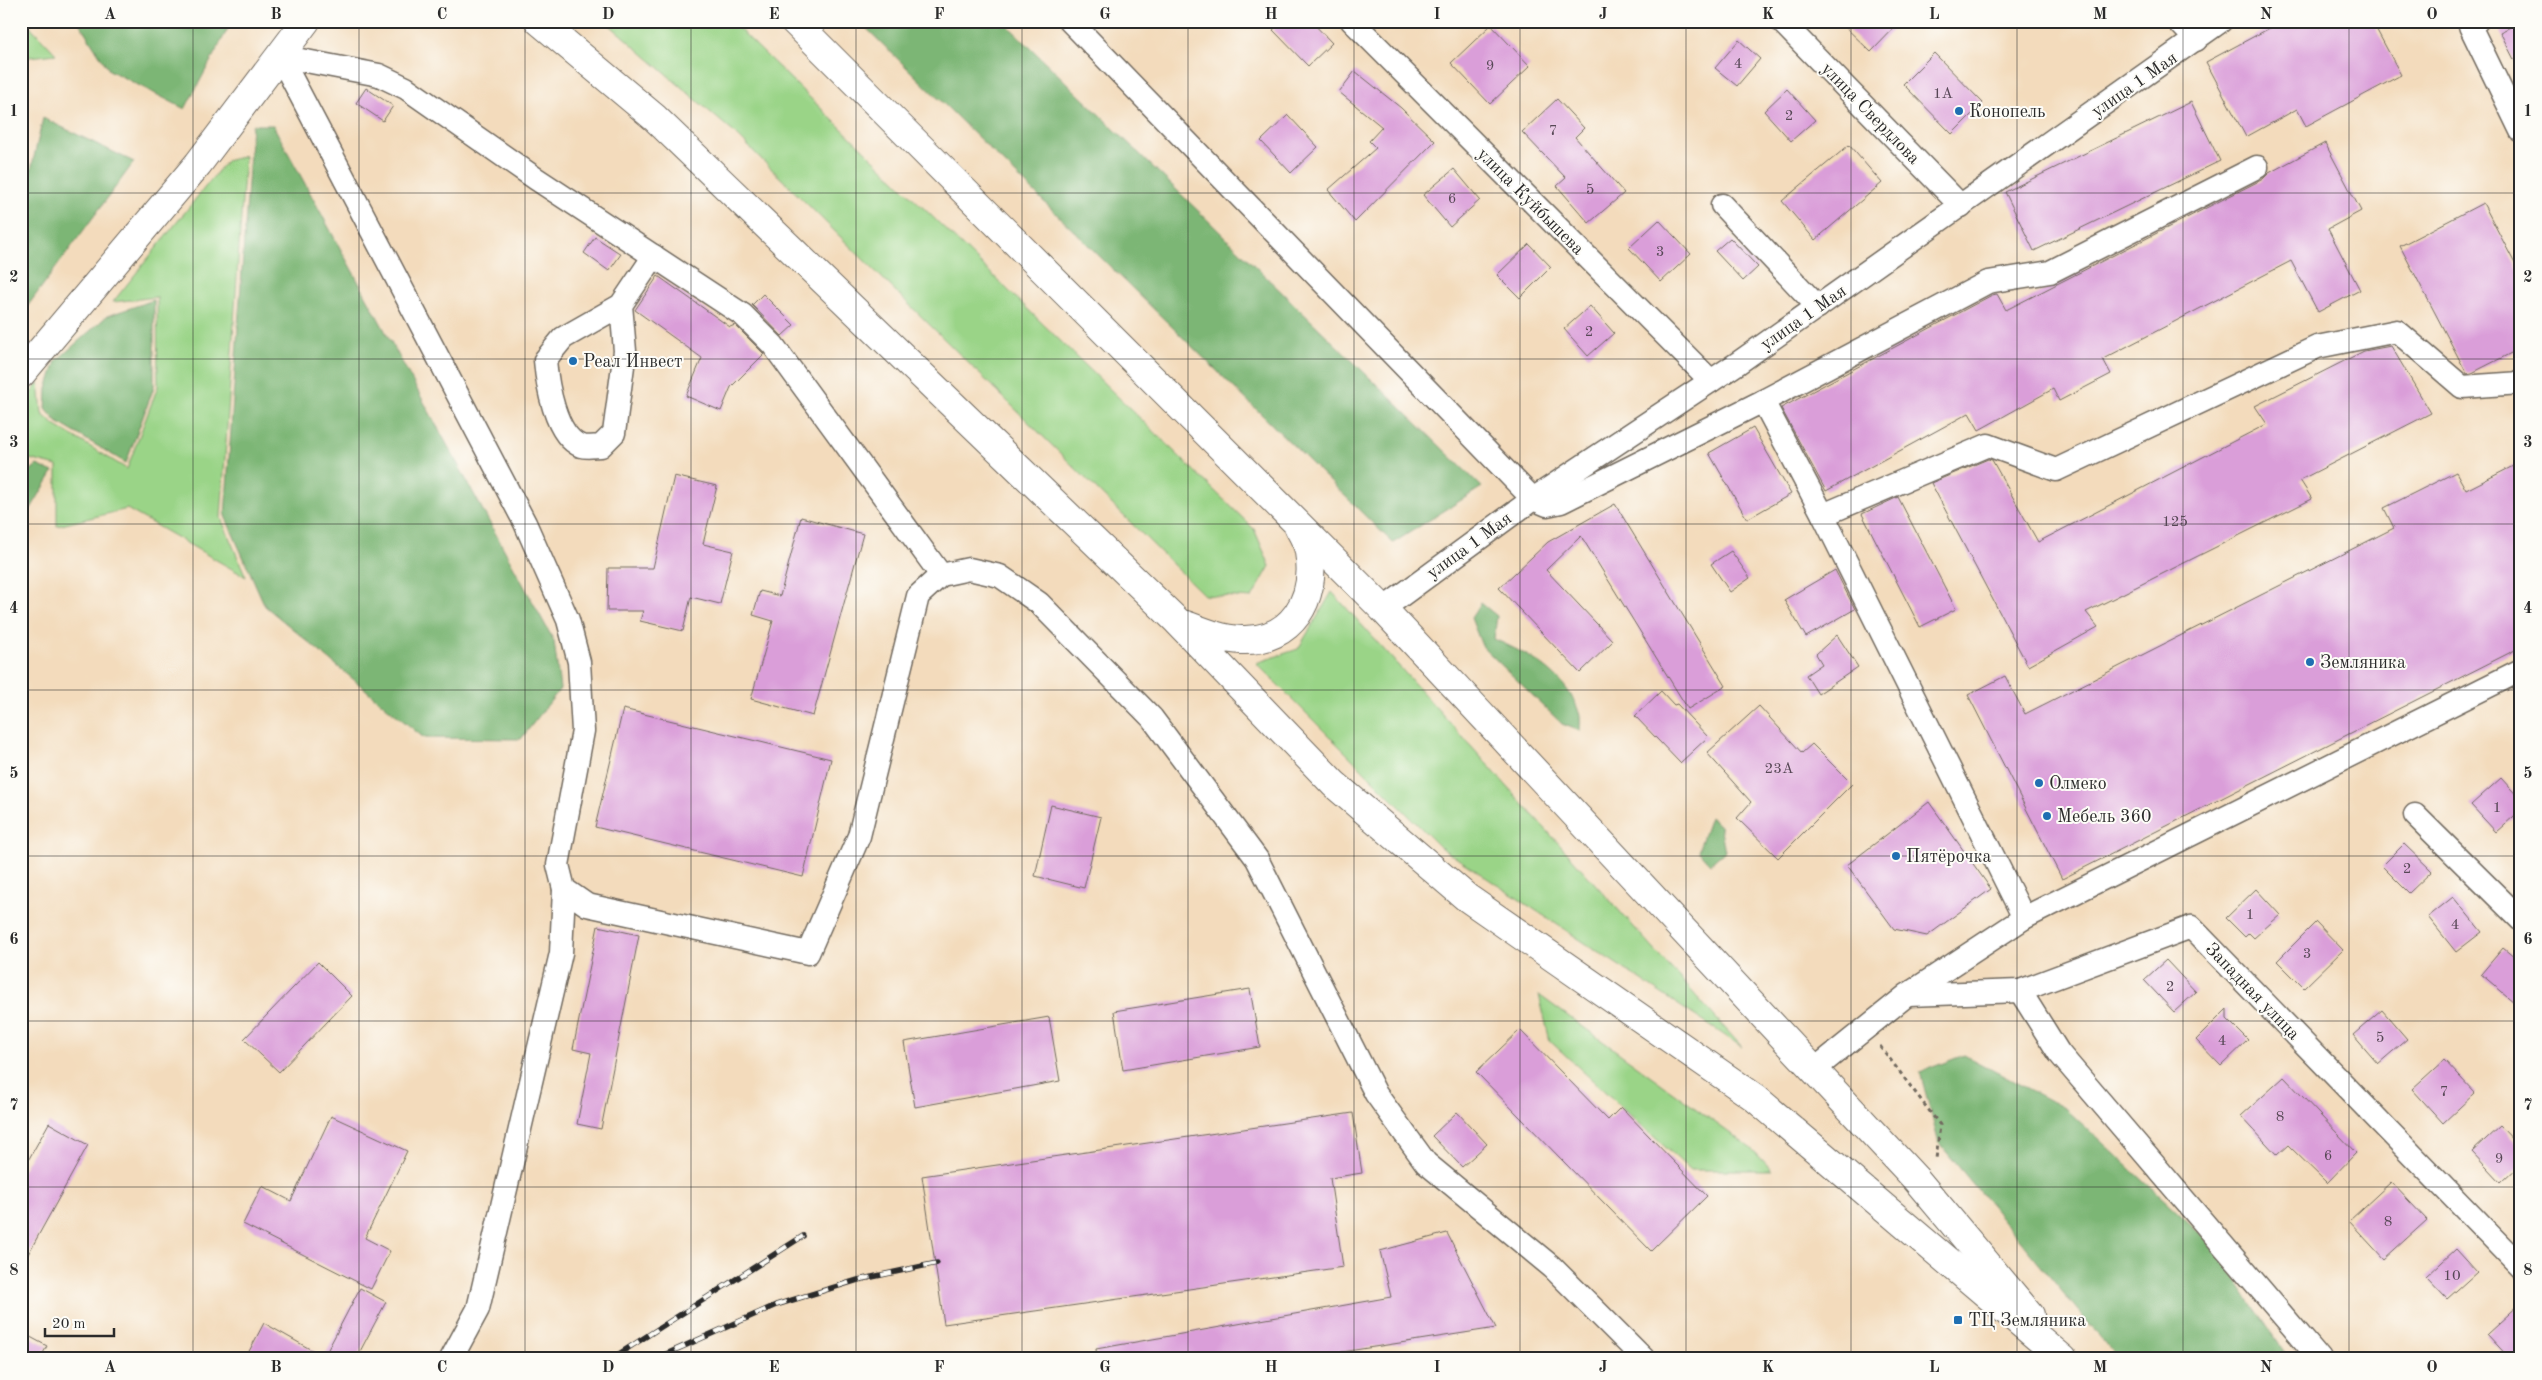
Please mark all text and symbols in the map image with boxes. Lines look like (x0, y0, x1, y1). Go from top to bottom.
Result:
text: A (104, 7, 116, 23)
text: B (270, 7, 282, 23)
text: C (437, 7, 447, 23)
text: D (602, 7, 614, 23)
text: E (768, 7, 780, 23)
text: F (934, 7, 945, 23)
text: G (1099, 7, 1111, 23)
text: H (1264, 7, 1278, 23)
text: I (1433, 7, 1441, 23)
text: J (1599, 7, 1608, 23)
text: K (1762, 7, 1774, 23)
text: L (1929, 7, 1940, 23)
text: M (2093, 7, 2107, 23)
text: N (2260, 7, 2273, 23)
text: O (2426, 7, 2438, 23)
street label: улица 1 Мая (2088, 49, 2181, 121)
house number: 4 (1734, 57, 1742, 72)
house number: 9 (1486, 59, 1494, 74)
street label: улица Свердлова (1818, 60, 1923, 168)
house number: 1А (1933, 87, 1954, 102)
place label: Конопель (1969, 103, 2045, 121)
text: 1 (9, 104, 19, 120)
text: 1 (2523, 104, 2533, 120)
marker: Конопель (1953, 105, 1965, 117)
house number: 2 (1785, 109, 1793, 124)
house number: 7 (1549, 124, 1557, 139)
street label: улица Куйбышева (1473, 145, 1587, 259)
house number: 5 (1586, 183, 1594, 198)
house number: 6 (1448, 192, 1456, 207)
house number: 3 (1656, 245, 1664, 260)
text: 2 (9, 270, 19, 286)
text: 2 (2523, 270, 2533, 286)
street label: улица 1 Мая (1757, 282, 1850, 354)
house number: 2 (1585, 325, 1593, 340)
place label: Реал Инвест (583, 353, 683, 371)
marker: Реал Инвест (567, 355, 579, 367)
text: 3 (9, 435, 19, 451)
text: 3 (2523, 435, 2533, 451)
street label: улица 1 Мая (1424, 509, 1515, 582)
house number: 125 (2162, 515, 2188, 530)
text: 4 (9, 601, 19, 617)
text: 4 (2523, 601, 2533, 617)
place label: Земляника (2320, 654, 2406, 672)
marker: Земляника (2304, 656, 2316, 668)
house number: 23А (1765, 762, 1794, 777)
text: 5 (9, 766, 19, 782)
text: 5 (2523, 766, 2533, 782)
place label: Олмеко (2049, 775, 2107, 793)
marker: Олмеко (2033, 777, 2045, 789)
house number: 1 (2493, 801, 2501, 816)
place label: Мебель 360 (2057, 808, 2151, 826)
marker: Мебель 360 (2041, 810, 2053, 822)
place label: Пятёрочка (1906, 848, 1992, 866)
marker: Пятёрочка (1890, 850, 1902, 862)
house number: 2 (2403, 862, 2411, 877)
house number: 1 (2246, 908, 2254, 923)
house number: 4 (2451, 918, 2459, 933)
text: 6 (9, 932, 19, 948)
text: 6 (2523, 932, 2533, 948)
street label: Западная улица (2202, 940, 2303, 1044)
house number: 3 (2303, 947, 2311, 962)
house number: 2 (2166, 980, 2174, 995)
house number: 5 (2376, 1031, 2384, 1046)
house number: 4 (2218, 1034, 2226, 1049)
house number: 7 (2440, 1085, 2448, 1100)
text: 7 (9, 1098, 19, 1114)
text: 7 (2523, 1098, 2533, 1114)
house number: 8 (2276, 1110, 2284, 1125)
house number: 6 (2324, 1149, 2332, 1164)
house number: 9 (2495, 1152, 2503, 1167)
house number: 8 (2384, 1215, 2392, 1230)
text: 8 (9, 1263, 19, 1279)
text: 8 (2523, 1263, 2533, 1279)
house number: 10 (2443, 1269, 2461, 1284)
scale bar (45, 1305, 114, 1337)
place label: ТЦ Земляника (1968, 1312, 2086, 1330)
marker: ТЦ Земляника (1952, 1314, 1964, 1326)
text: 20 m (52, 1317, 86, 1332)
text: A (104, 1360, 116, 1376)
text: B (270, 1360, 282, 1376)
text: C (437, 1360, 447, 1376)
text: D (602, 1360, 614, 1376)
text: E (768, 1360, 780, 1376)
text: F (934, 1360, 945, 1376)
text: G (1099, 1360, 1111, 1376)
text: H (1264, 1360, 1278, 1376)
text: I (1433, 1360, 1441, 1376)
text: J (1599, 1360, 1608, 1376)
text: K (1762, 1360, 1774, 1376)
text: L (1929, 1360, 1940, 1376)
text: M (2093, 1360, 2107, 1376)
text: N (2260, 1360, 2273, 1376)
text: O (2426, 1360, 2438, 1376)

